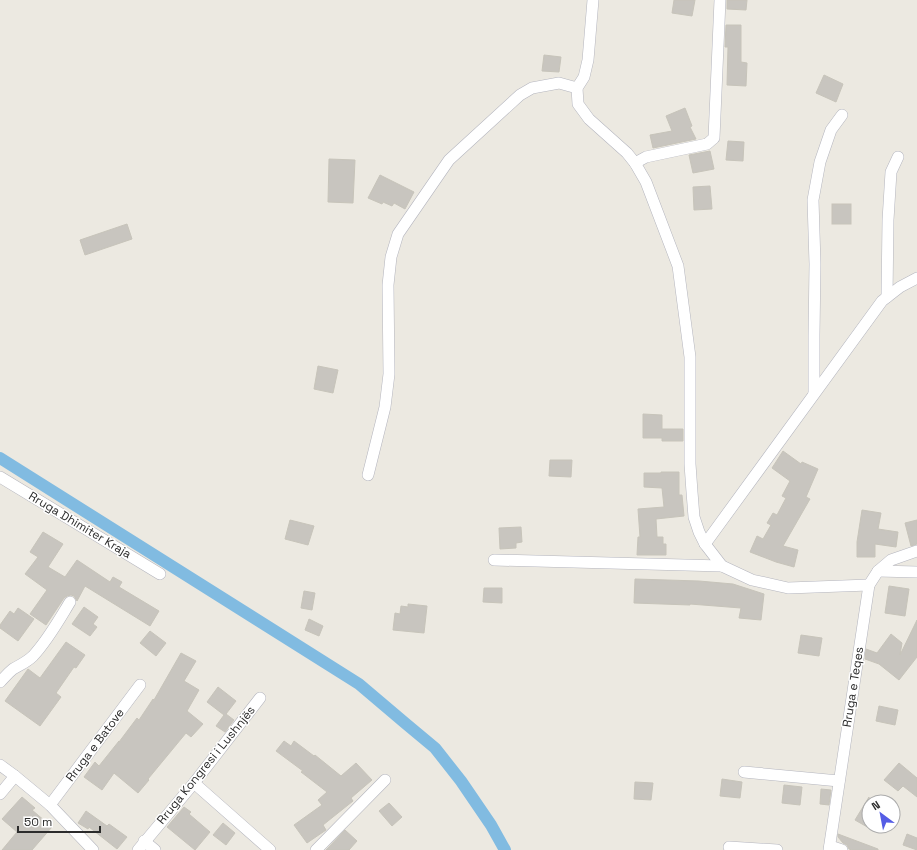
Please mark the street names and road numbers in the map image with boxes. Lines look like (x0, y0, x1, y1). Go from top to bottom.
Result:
street label: Rruga Dhimiter Kraja (26, 488, 134, 562)
street label: Rruga e Teqes (839, 646, 867, 728)
street label: Rruga Kongresi i Lushnjës (153, 703, 259, 827)
street label: Rruga e Batove (62, 705, 128, 785)

